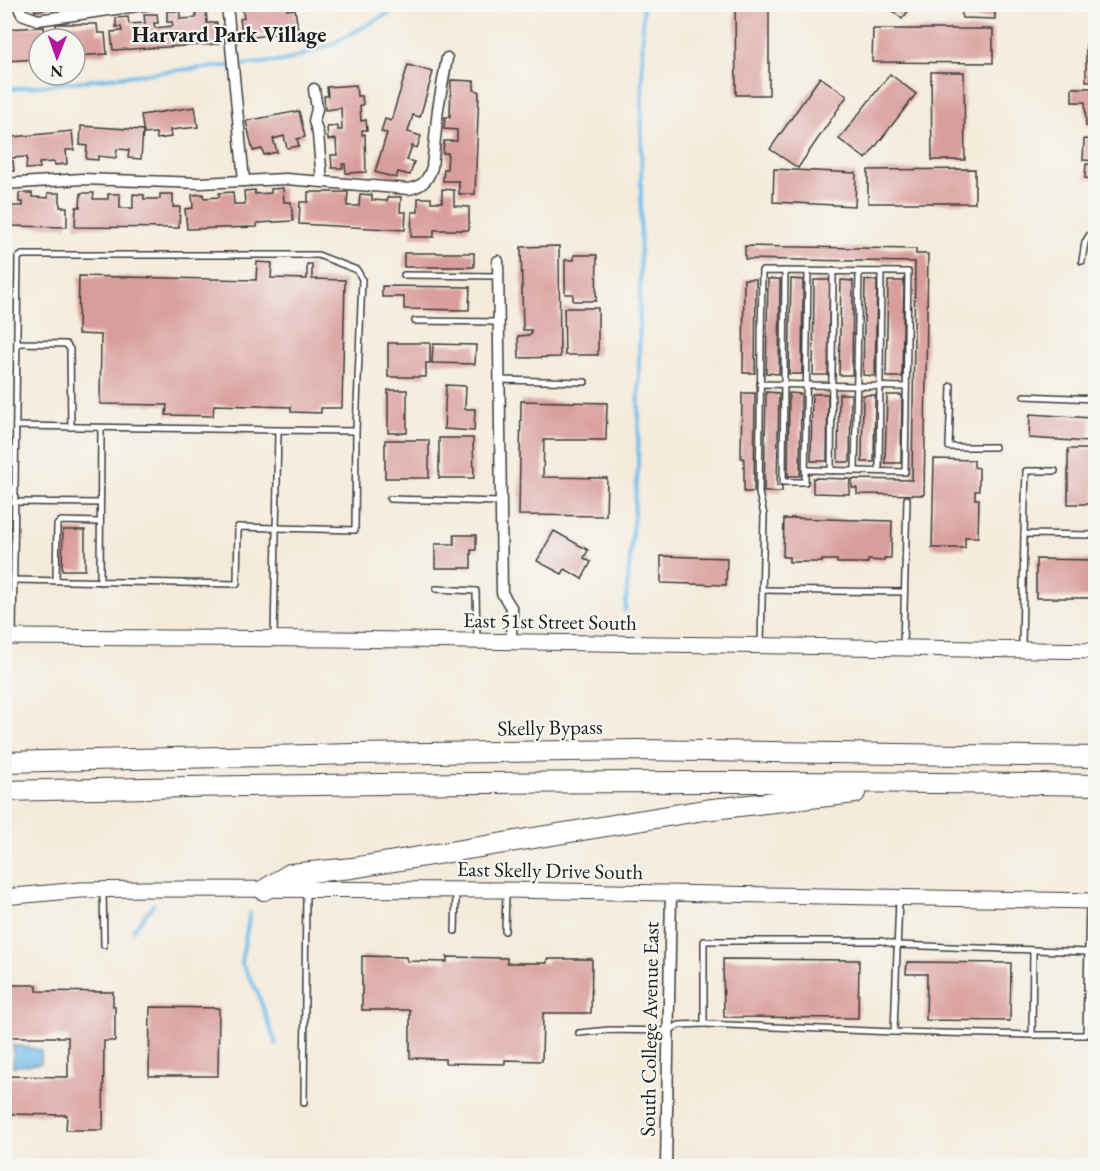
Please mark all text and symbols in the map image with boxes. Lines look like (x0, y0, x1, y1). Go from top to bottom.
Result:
district label: Harvard Park Village (132, 20, 326, 49)
north arrow (27, 27, 87, 87)
text: N (50, 61, 63, 82)
street label: East 51st Street South (463, 606, 637, 636)
street label: Skelly Bypass (497, 713, 603, 741)
street label: East Skelly Drive South (457, 855, 644, 885)
street label: South College Avenue East (634, 921, 664, 1137)

